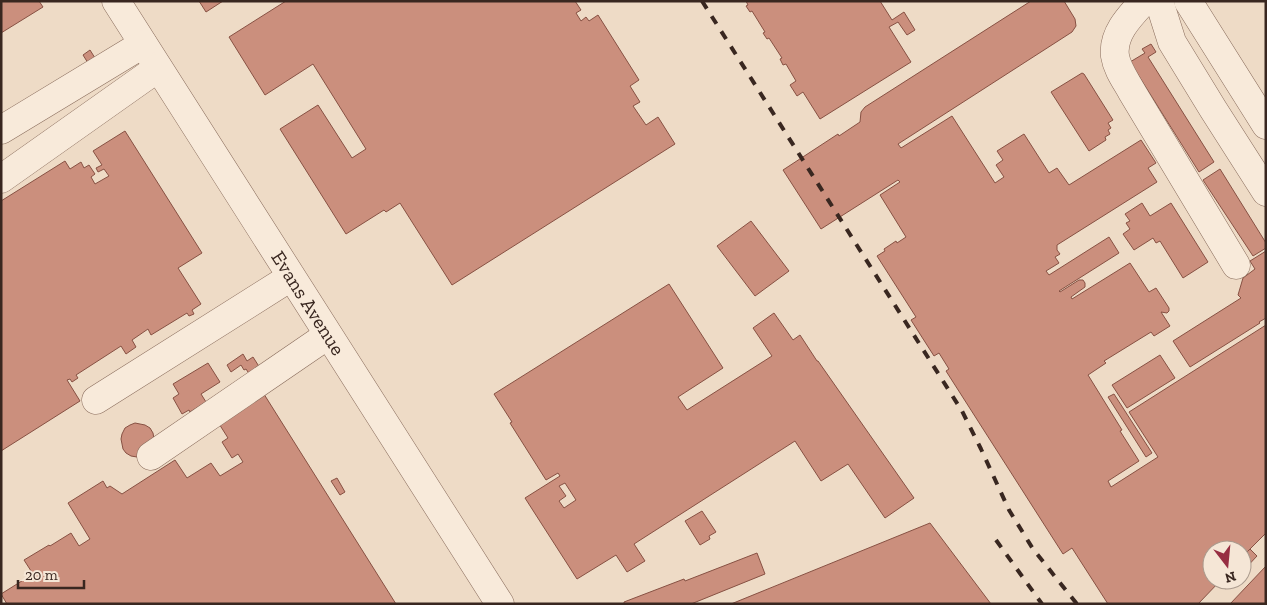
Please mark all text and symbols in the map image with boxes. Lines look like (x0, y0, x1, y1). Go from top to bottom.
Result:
street label: Evans Avenue (266, 246, 350, 360)
north arrow (1202, 540, 1252, 590)
scale bar (18, 558, 84, 590)
text: 20 m (25, 566, 58, 584)
text: N (1223, 567, 1238, 587)

